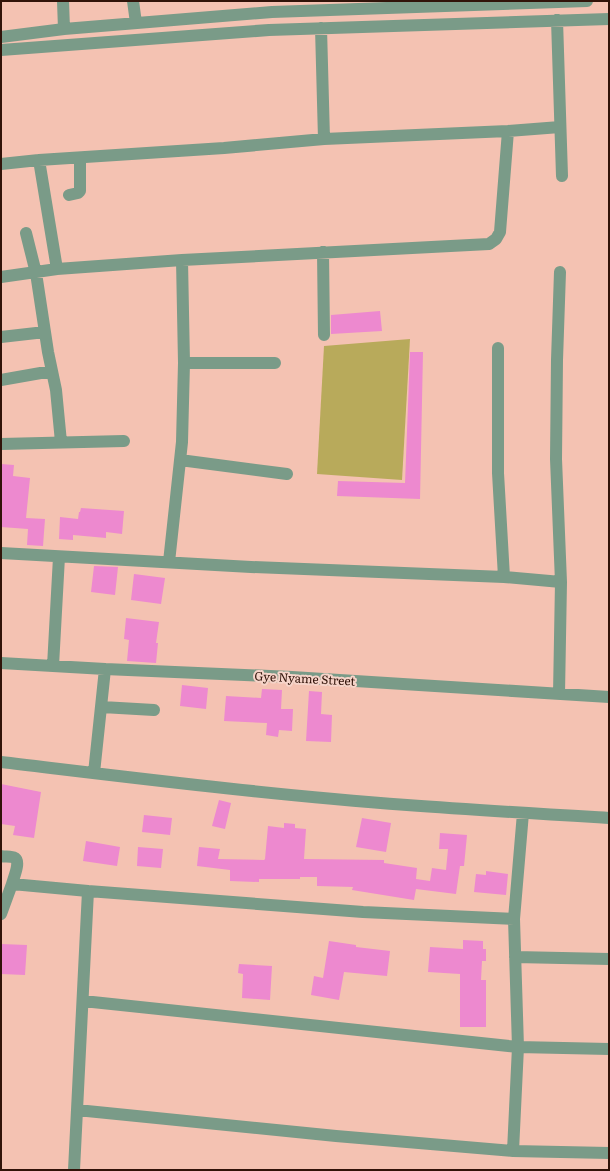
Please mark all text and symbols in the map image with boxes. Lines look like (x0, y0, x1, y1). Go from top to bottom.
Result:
street label: Gye Nyame Street (254, 666, 356, 690)

